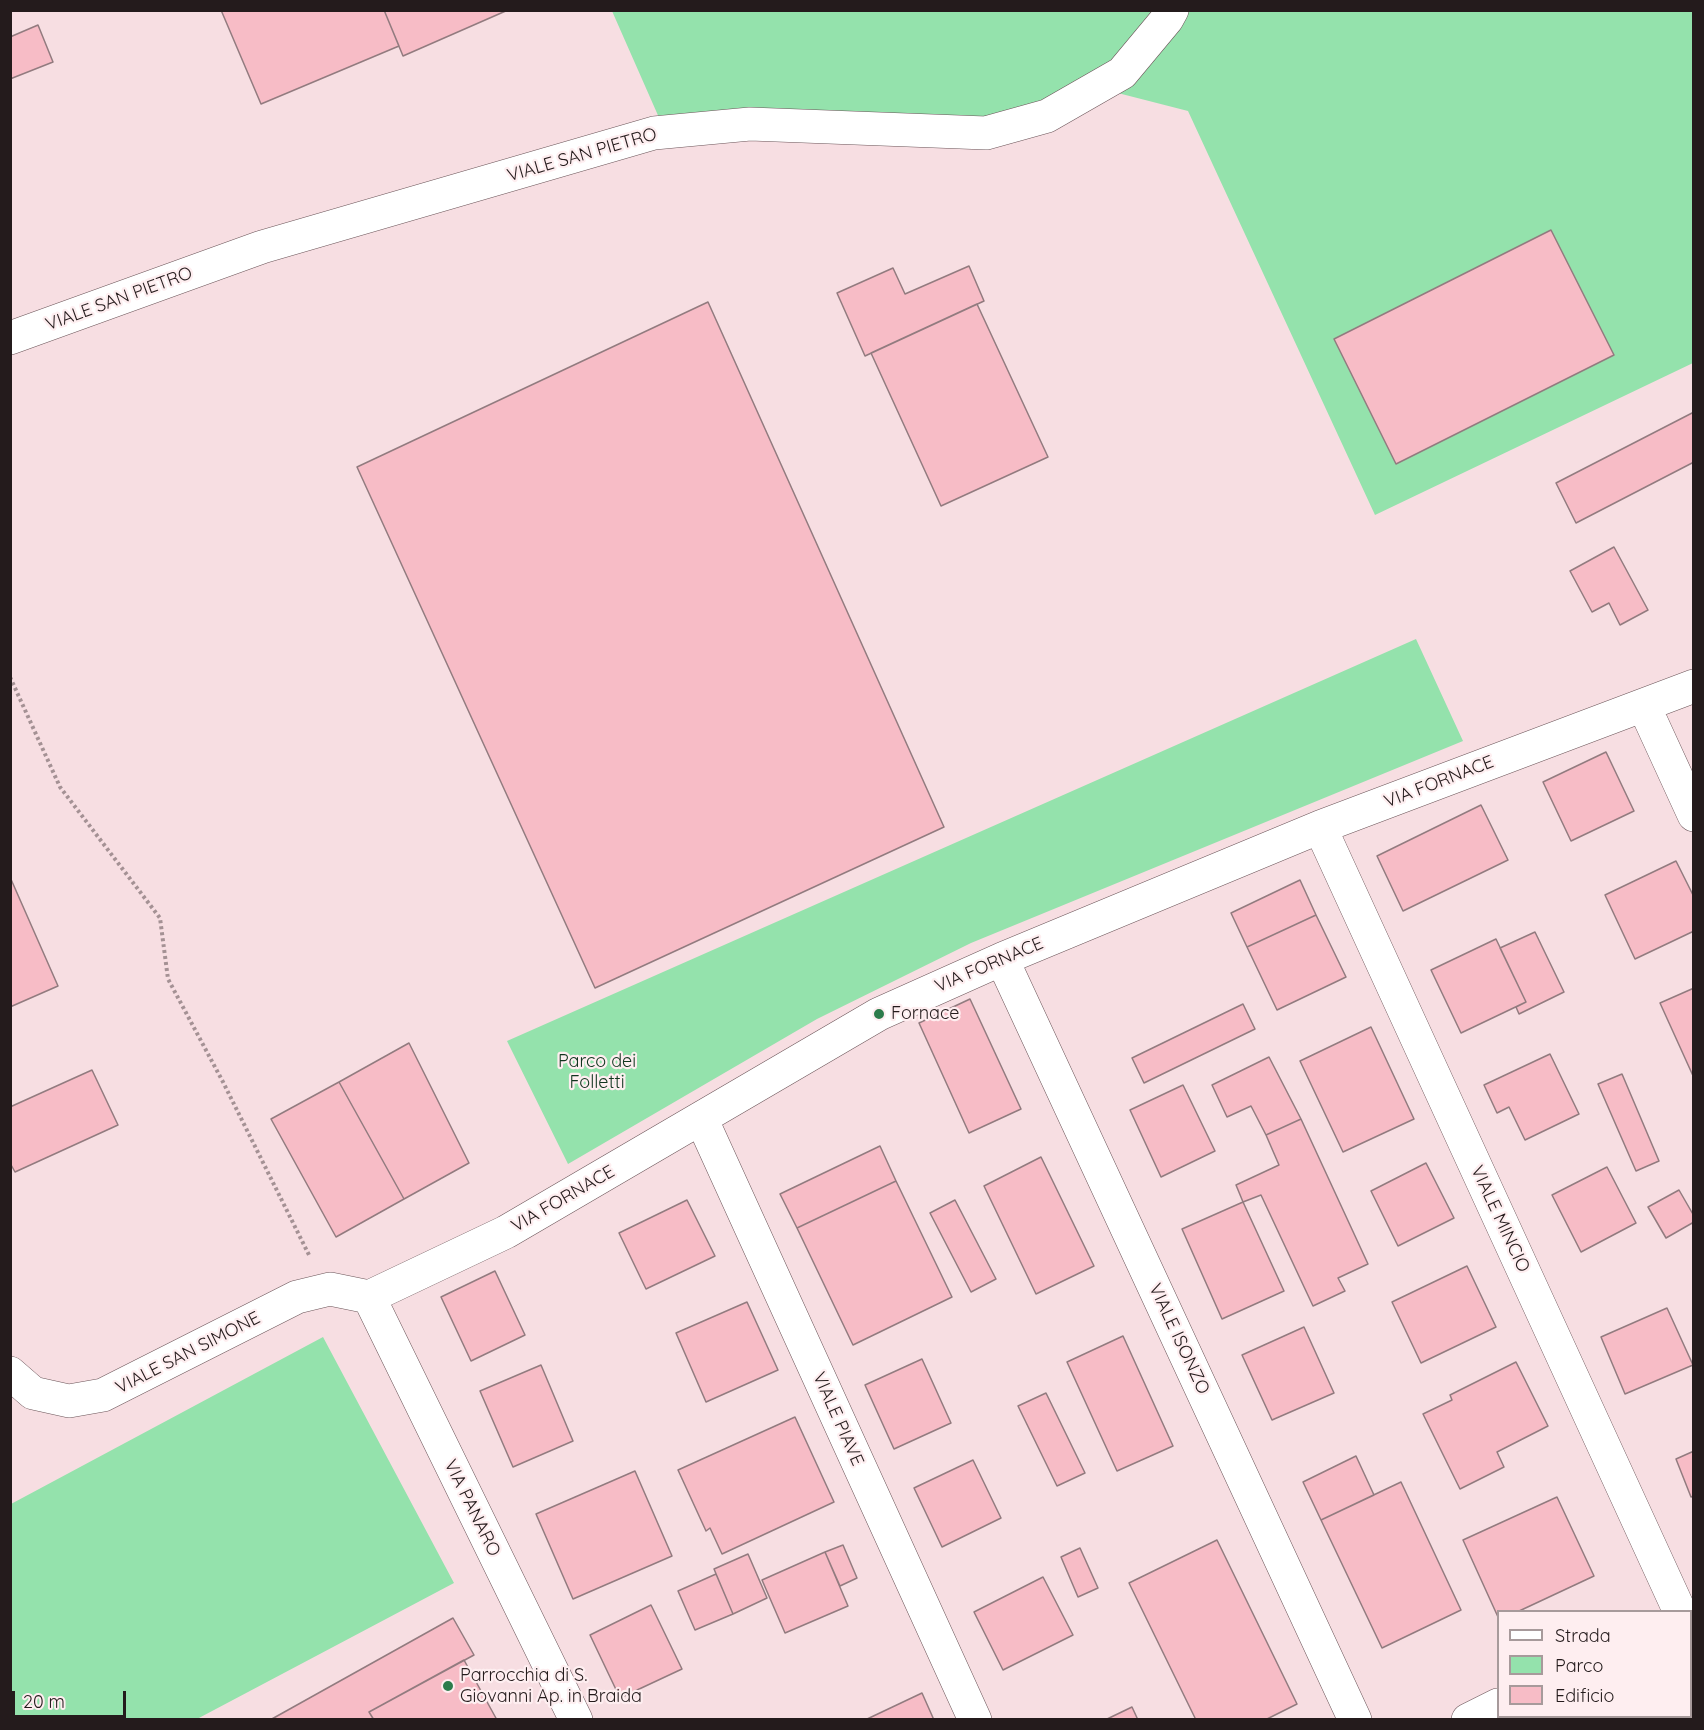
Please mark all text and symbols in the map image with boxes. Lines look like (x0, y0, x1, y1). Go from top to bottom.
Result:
street label: VIALE SAN PIETRO (505, 123, 659, 187)
street label: VIALE SAN PIETRO (43, 262, 195, 336)
street label: VIA FORNACE (1381, 751, 1497, 813)
street label: VIA FORNACE (932, 932, 1046, 998)
place label: Fornace (891, 1003, 960, 1025)
marker: Fornace (872, 1007, 886, 1021)
park label: Parco dei Folletti (558, 1051, 636, 1094)
street label: VIA FORNACE (508, 1161, 618, 1237)
street label: VIALE MINCIO (1466, 1162, 1534, 1276)
street label: VIALE ISONZO (1144, 1280, 1214, 1398)
street label: VIALE SAN SIMONE (112, 1307, 264, 1399)
street label: VIALE PIAVE (808, 1369, 868, 1469)
street label: VIA PANARO (439, 1456, 505, 1560)
legend (1497, 1610, 1692, 1718)
text: Strada (1555, 1624, 1611, 1647)
text: Parco (1555, 1654, 1603, 1677)
place label: Parrocchia di S. Giovanni Ap. in Braida (460, 1665, 642, 1708)
scale bar (15, 1679, 129, 1717)
marker: Parrocchia di S. Giovanni Ap. in Braida (441, 1679, 455, 1693)
text: Edificio (1555, 1684, 1614, 1707)
text: 20 m (23, 1690, 65, 1713)

